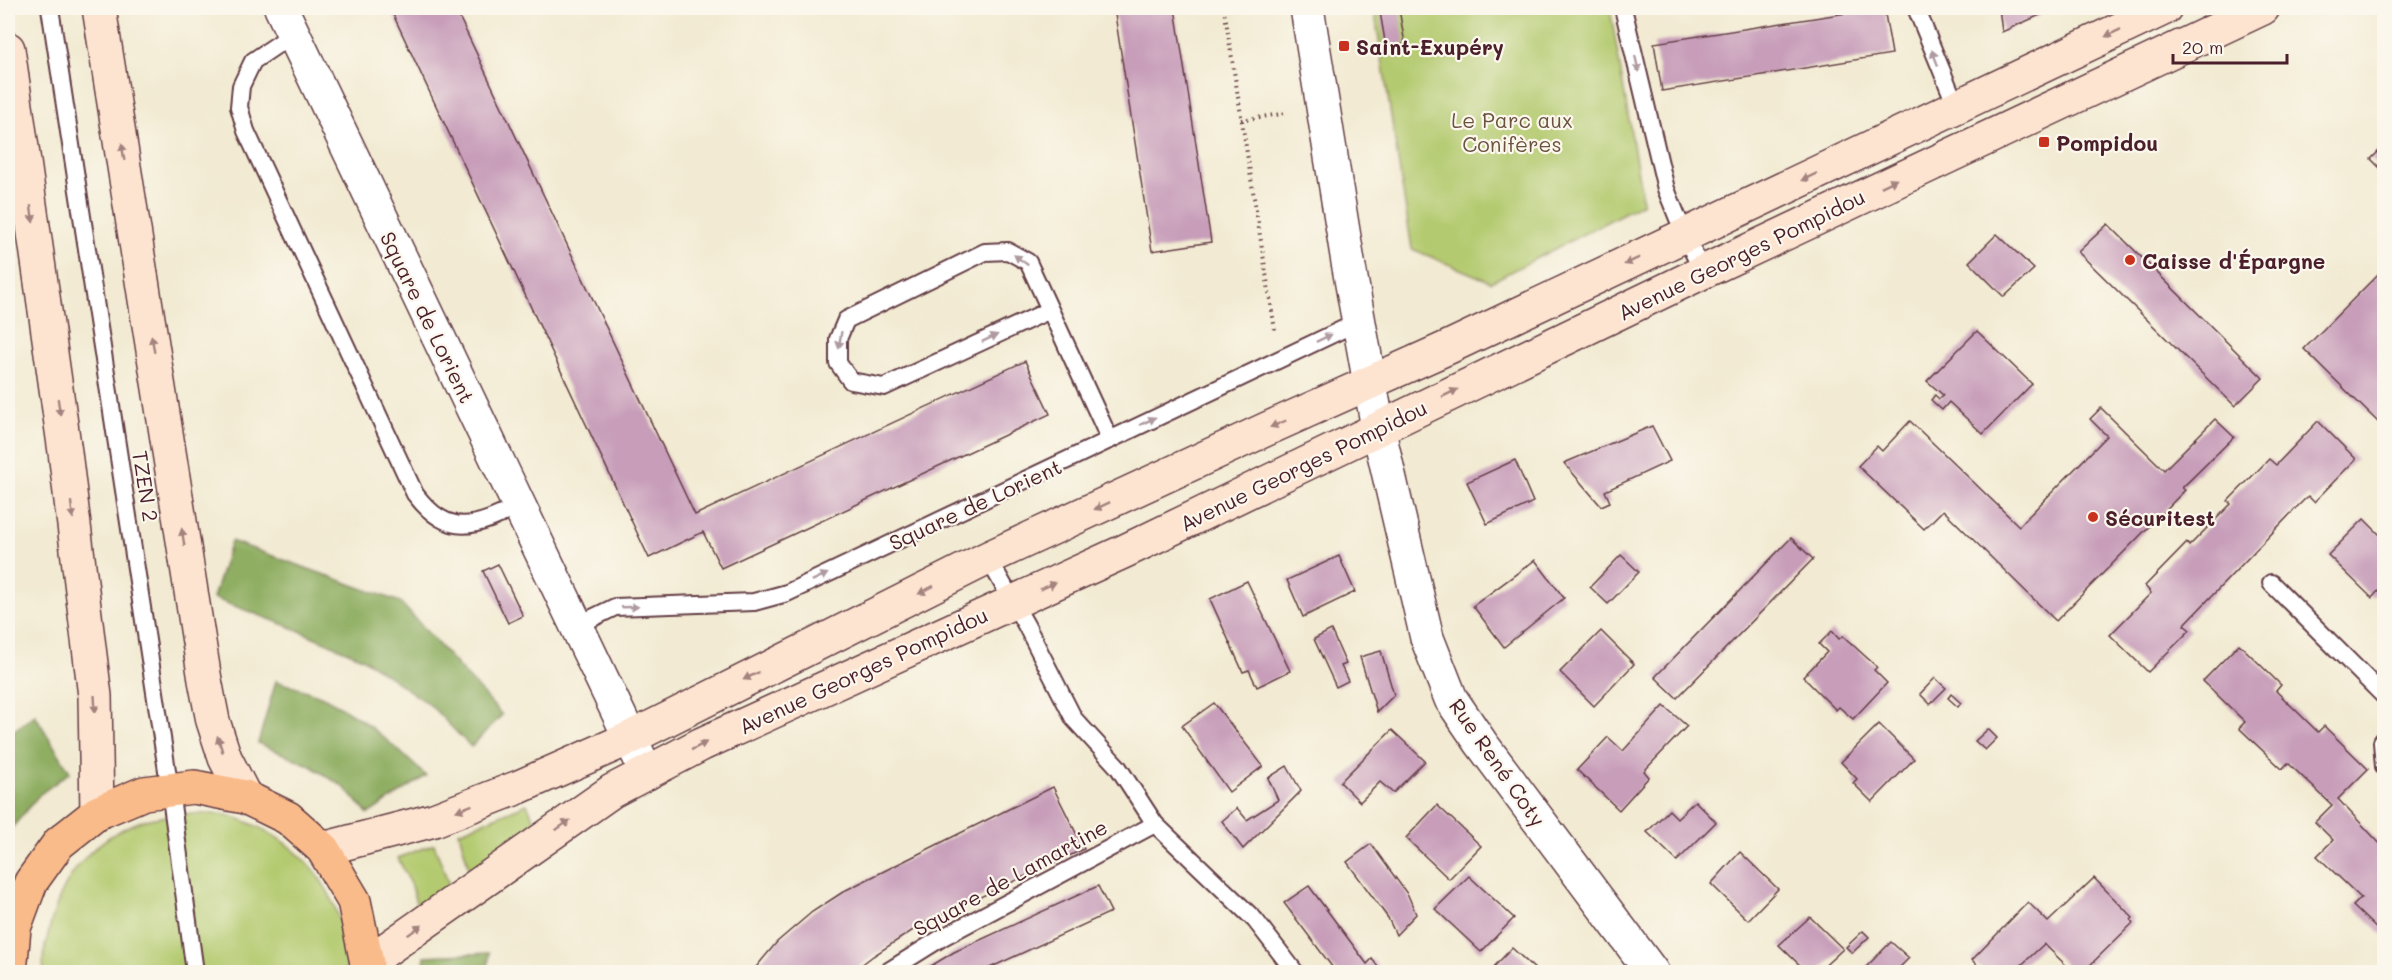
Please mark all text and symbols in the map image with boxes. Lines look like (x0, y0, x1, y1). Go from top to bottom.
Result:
scale bar (2173, 27, 2287, 65)
one-way arrow (2104, 28, 2121, 37)
place label: Saint-Exupéry (1356, 33, 1504, 61)
text: 20 m (2182, 35, 2223, 59)
marker: Saint-Exupéry (1337, 39, 1351, 53)
one-way arrow (1930, 49, 1939, 67)
one-way arrow (1632, 55, 1642, 74)
park label: Le Parc aux Conifères (1451, 106, 1573, 157)
place label: Pompidou (2056, 129, 2158, 156)
marker: Pompidou (2037, 135, 2051, 149)
one-way arrow (118, 142, 127, 161)
one-way arrow (1800, 173, 1817, 182)
one-way arrow (1880, 179, 1897, 188)
street label: Avenue Georges Pompidou (1613, 182, 1869, 326)
one-way arrow (27, 205, 36, 224)
street label: Square de Lorient (375, 227, 481, 407)
place label: Caisse d'Épargne (2142, 247, 2325, 274)
marker: Caisse d'Épargne (2123, 253, 2137, 267)
one-way arrow (1014, 254, 1030, 266)
one-way arrow (1623, 256, 1640, 265)
one-way arrow (835, 331, 844, 350)
one-way arrow (981, 333, 998, 342)
one-way arrow (1316, 333, 1334, 343)
one-way arrow (148, 335, 157, 354)
one-way arrow (1441, 389, 1458, 398)
street label: Avenue Georges Pompidou (1175, 393, 1431, 537)
one-way arrow (55, 398, 64, 417)
one-way arrow (1140, 417, 1157, 426)
one-way arrow (1270, 419, 1287, 428)
street label: TZEN 2 (127, 448, 165, 524)
street label: Square de Lorient (884, 452, 1066, 556)
one-way arrow (67, 501, 77, 520)
one-way arrow (1093, 502, 1110, 511)
place label: Sécuritest (2105, 504, 2215, 531)
marker: Sécuritest (2086, 510, 2100, 524)
one-way arrow (178, 527, 187, 546)
one-way arrow (812, 573, 829, 582)
one-way arrow (1039, 581, 1056, 590)
one-way arrow (917, 585, 934, 594)
street label: Avenue Georges Pompidou (734, 600, 992, 740)
one-way arrow (621, 602, 640, 611)
one-way arrow (742, 672, 759, 681)
street label: Rue René Coty (1444, 693, 1552, 831)
one-way arrow (91, 694, 100, 713)
one-way arrow (215, 735, 225, 753)
one-way arrow (690, 741, 707, 751)
one-way arrow (455, 804, 473, 814)
street label: Square de Lamartine (908, 812, 1112, 942)
one-way arrow (555, 819, 571, 831)
one-way arrow (407, 925, 423, 936)

